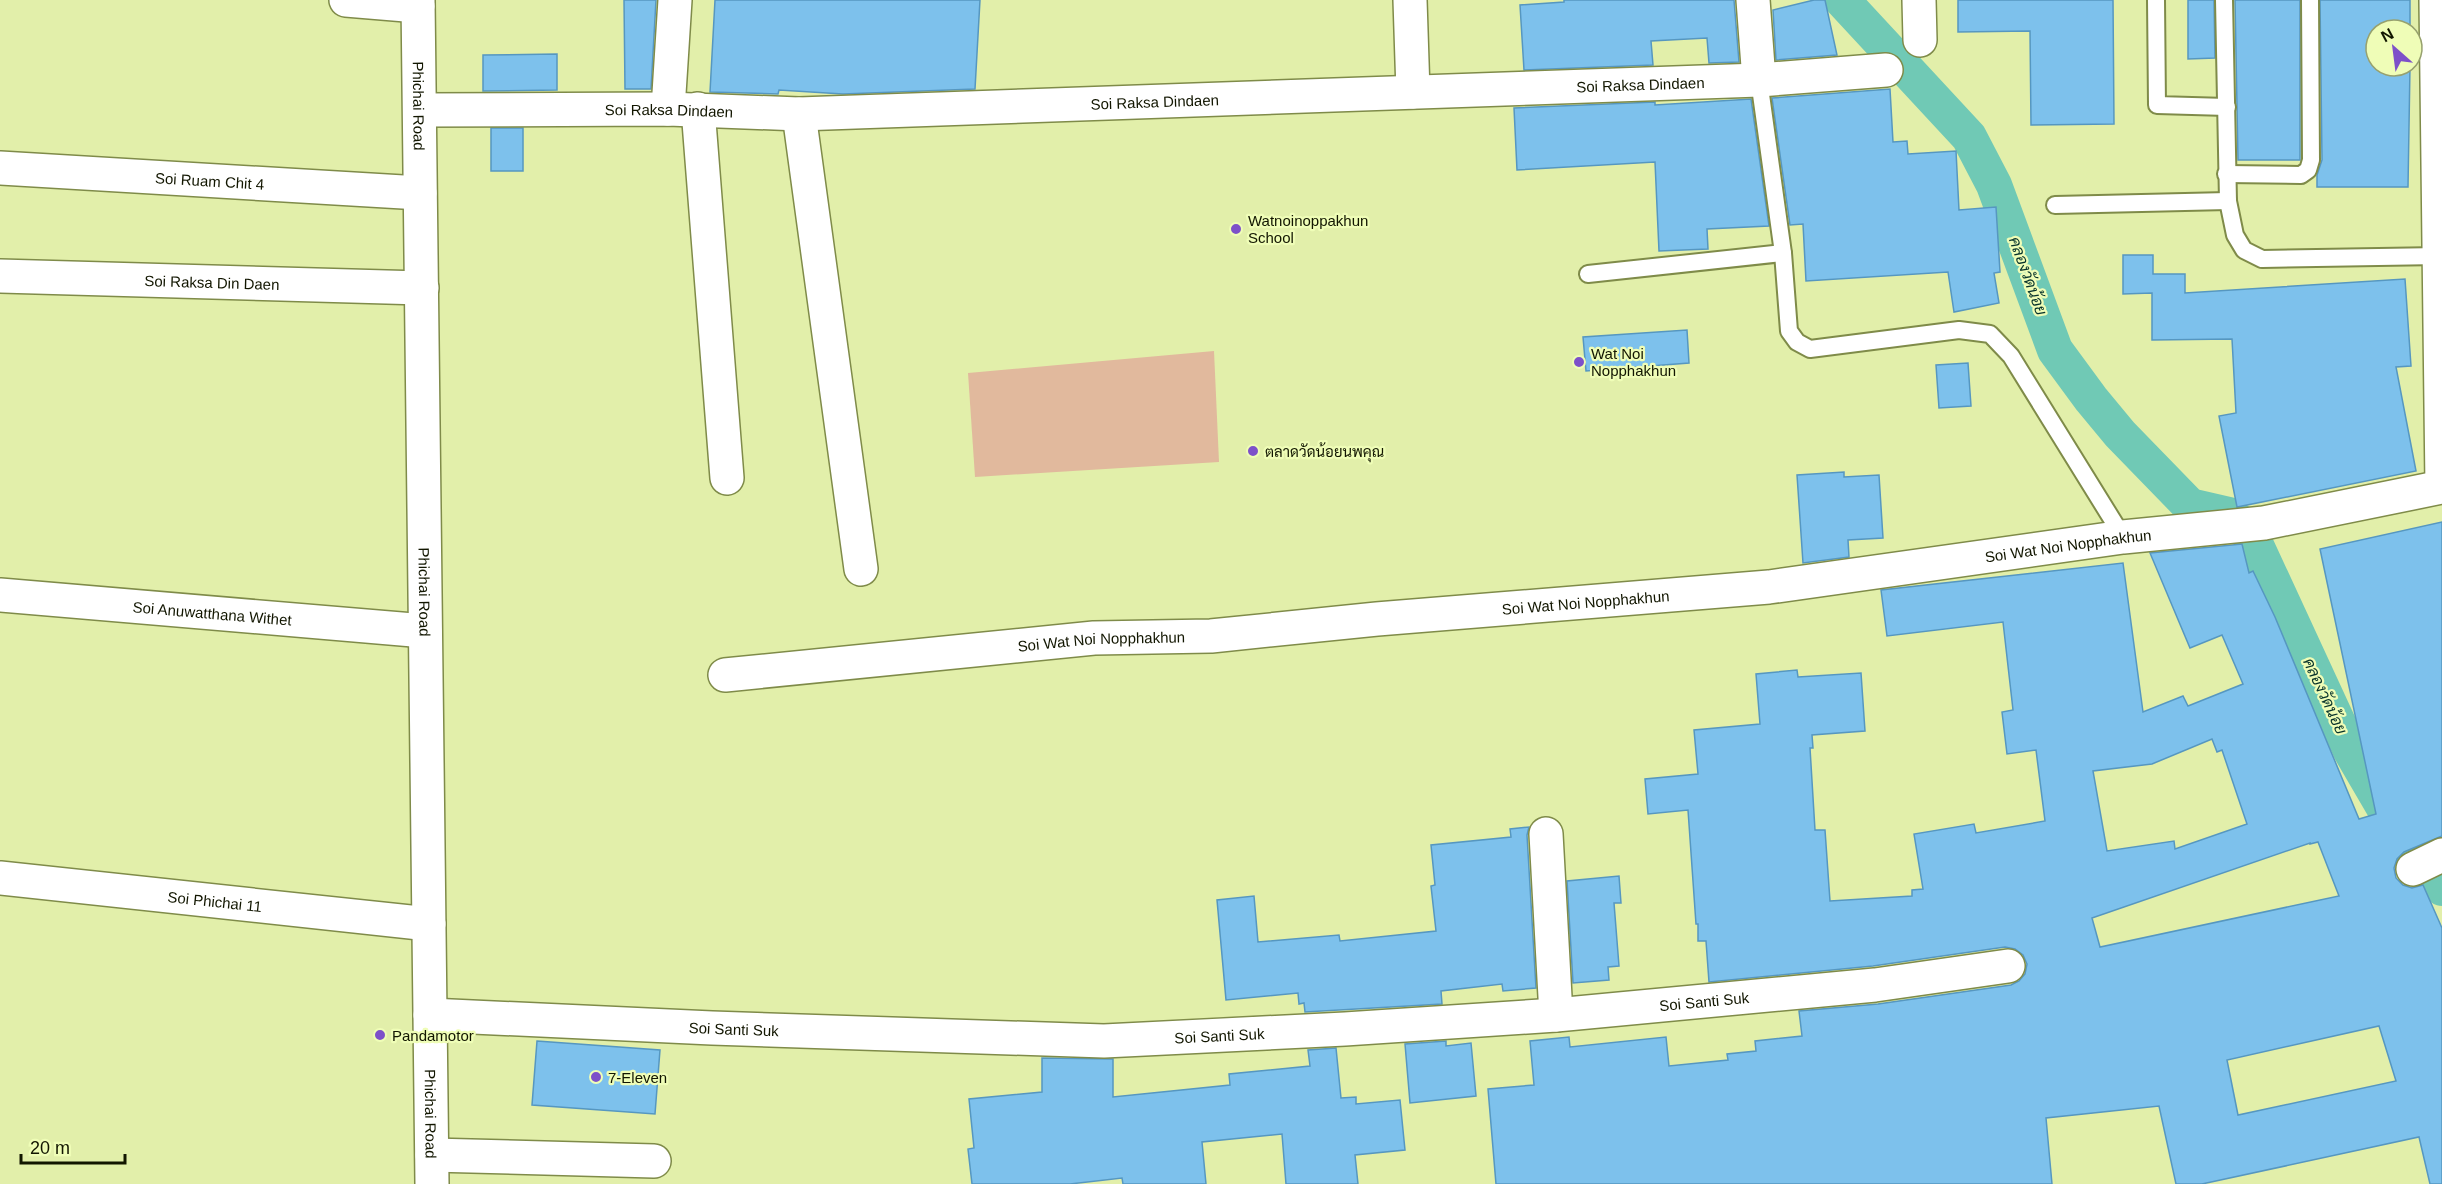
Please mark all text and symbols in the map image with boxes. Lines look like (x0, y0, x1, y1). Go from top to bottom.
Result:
north arrow (2364, 18, 2424, 78)
text: N (2378, 25, 2396, 45)
street label: Phichai Road (410, 61, 428, 151)
street label: Soi Raksa Dindaen (1576, 73, 1705, 95)
street label: Soi Raksa Dindaen (1090, 91, 1219, 112)
street label: Soi Raksa Dindaen (605, 100, 734, 120)
street label: Soi Ruam Chit 4 (155, 169, 265, 192)
place label: Watnoinoppakhun School (1248, 212, 1368, 246)
marker: Watnoinoppakhun School (1229, 222, 1243, 236)
water label: คลองวัดน้อย (2006, 234, 2053, 317)
street label: Soi Raksa Din Daen (144, 272, 280, 292)
place label: Wat Noi Nopphakhun (1591, 345, 1676, 379)
marker: Wat Noi Nopphakhun (1572, 355, 1586, 369)
place label: ตลาดวัดน้อยนพคุณ (1265, 442, 1384, 463)
marker: ตลาดวัดน้อยนพคุณ (1246, 444, 1260, 458)
street label: Soi Wat Noi Nopphakhun (1984, 526, 2152, 565)
street label: Phichai Road (416, 547, 434, 637)
street label: Soi Wat Noi Nopphakhun (1501, 587, 1670, 617)
street label: Soi Anuwatthana Withet (132, 598, 293, 628)
street label: Soi Wat Noi Nopphakhun (1017, 628, 1185, 654)
water label: คลองวัดน้อย (2300, 654, 2353, 737)
street label: Soi Phichai 11 (167, 888, 263, 915)
street label: Soi Santi Suk (1658, 988, 1750, 1014)
street label: Soi Santi Suk (688, 1018, 780, 1039)
street label: Soi Santi Suk (1174, 1025, 1265, 1046)
place label: Pandamotor (392, 1027, 474, 1044)
marker: Pandamotor (373, 1028, 387, 1042)
street label: Phichai Road (422, 1069, 440, 1159)
place label: 7-Eleven (608, 1069, 667, 1086)
marker: 7-Eleven (589, 1070, 603, 1084)
scale bar (21, 1127, 124, 1165)
text: 20 m (30, 1138, 70, 1158)

